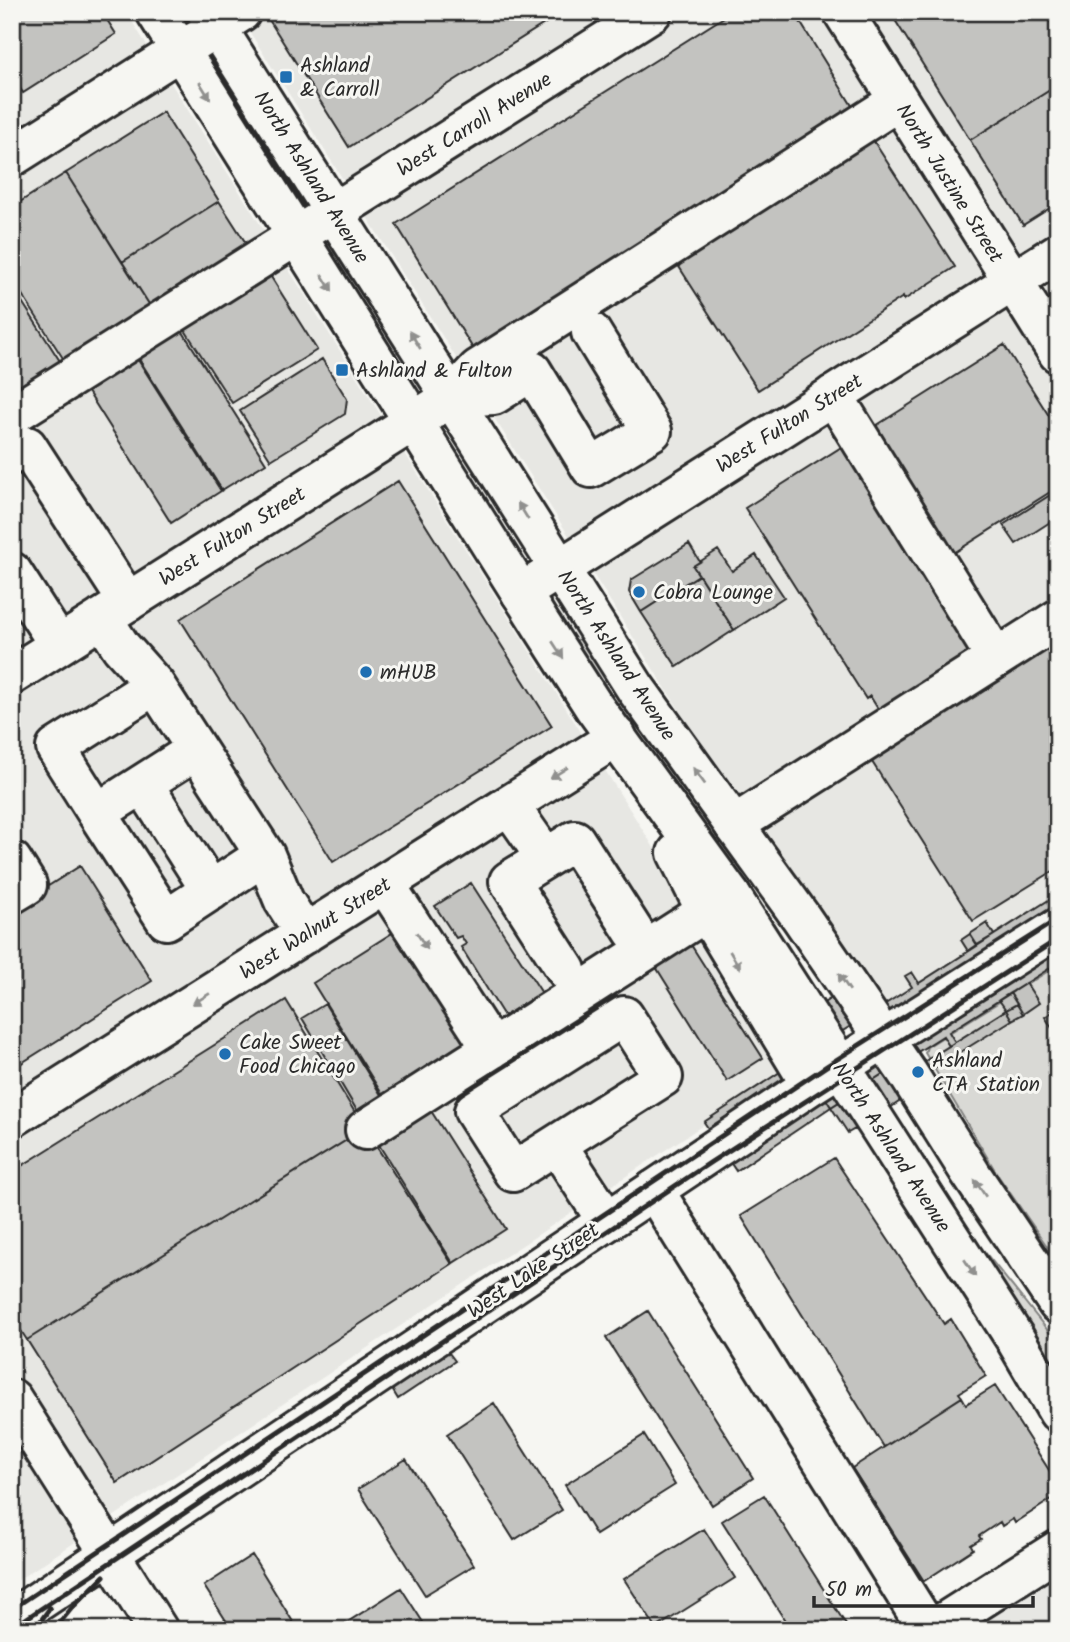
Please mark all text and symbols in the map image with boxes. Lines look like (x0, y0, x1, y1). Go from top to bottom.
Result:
place label: Ashland & Carroll (300, 50, 379, 107)
street label: West Carroll Avenue (391, 64, 559, 186)
marker: Ashland & Carroll (278, 69, 294, 85)
one-way arrow (199, 81, 212, 101)
street label: North Ashland Avenue (244, 85, 378, 271)
street label: North Justine Street (886, 98, 1012, 271)
one-way arrow (321, 273, 334, 293)
one-way arrow (409, 330, 422, 349)
place label: Ashland & Fulton (356, 355, 512, 388)
marker: Ashland & Fulton (334, 362, 350, 378)
street label: West Fulton Street (710, 365, 871, 483)
street label: West Fulton Street (153, 478, 314, 596)
one-way arrow (517, 501, 530, 520)
street label: North Ashland Avenue (548, 564, 684, 748)
place label: Cobra Lounge (653, 577, 774, 610)
marker: Cobra Lounge (631, 584, 647, 600)
one-way arrow (551, 640, 564, 660)
place label: mHUB (380, 657, 437, 690)
marker: mHUB (358, 664, 374, 680)
one-way arrow (550, 766, 569, 779)
one-way arrow (692, 767, 706, 785)
street label: West Walnut Street (233, 869, 399, 989)
one-way arrow (415, 931, 428, 951)
one-way arrow (729, 951, 741, 970)
one-way arrow (837, 973, 851, 991)
one-way arrow (192, 993, 211, 1006)
place label: Cake Sweet Food Chicago (239, 1027, 355, 1084)
place label: Ashland CTA Station (932, 1045, 1040, 1102)
marker: Cake Sweet Food Chicago (217, 1046, 233, 1062)
street label: North Ashland Avenue (823, 1056, 959, 1240)
marker: Ashland CTA Station (910, 1064, 926, 1080)
one-way arrow (973, 1179, 987, 1197)
street label: West Lake Street (461, 1214, 607, 1328)
one-way arrow (963, 1258, 976, 1277)
scale bar (814, 1565, 1033, 1609)
text: 50 m (825, 1574, 872, 1607)

